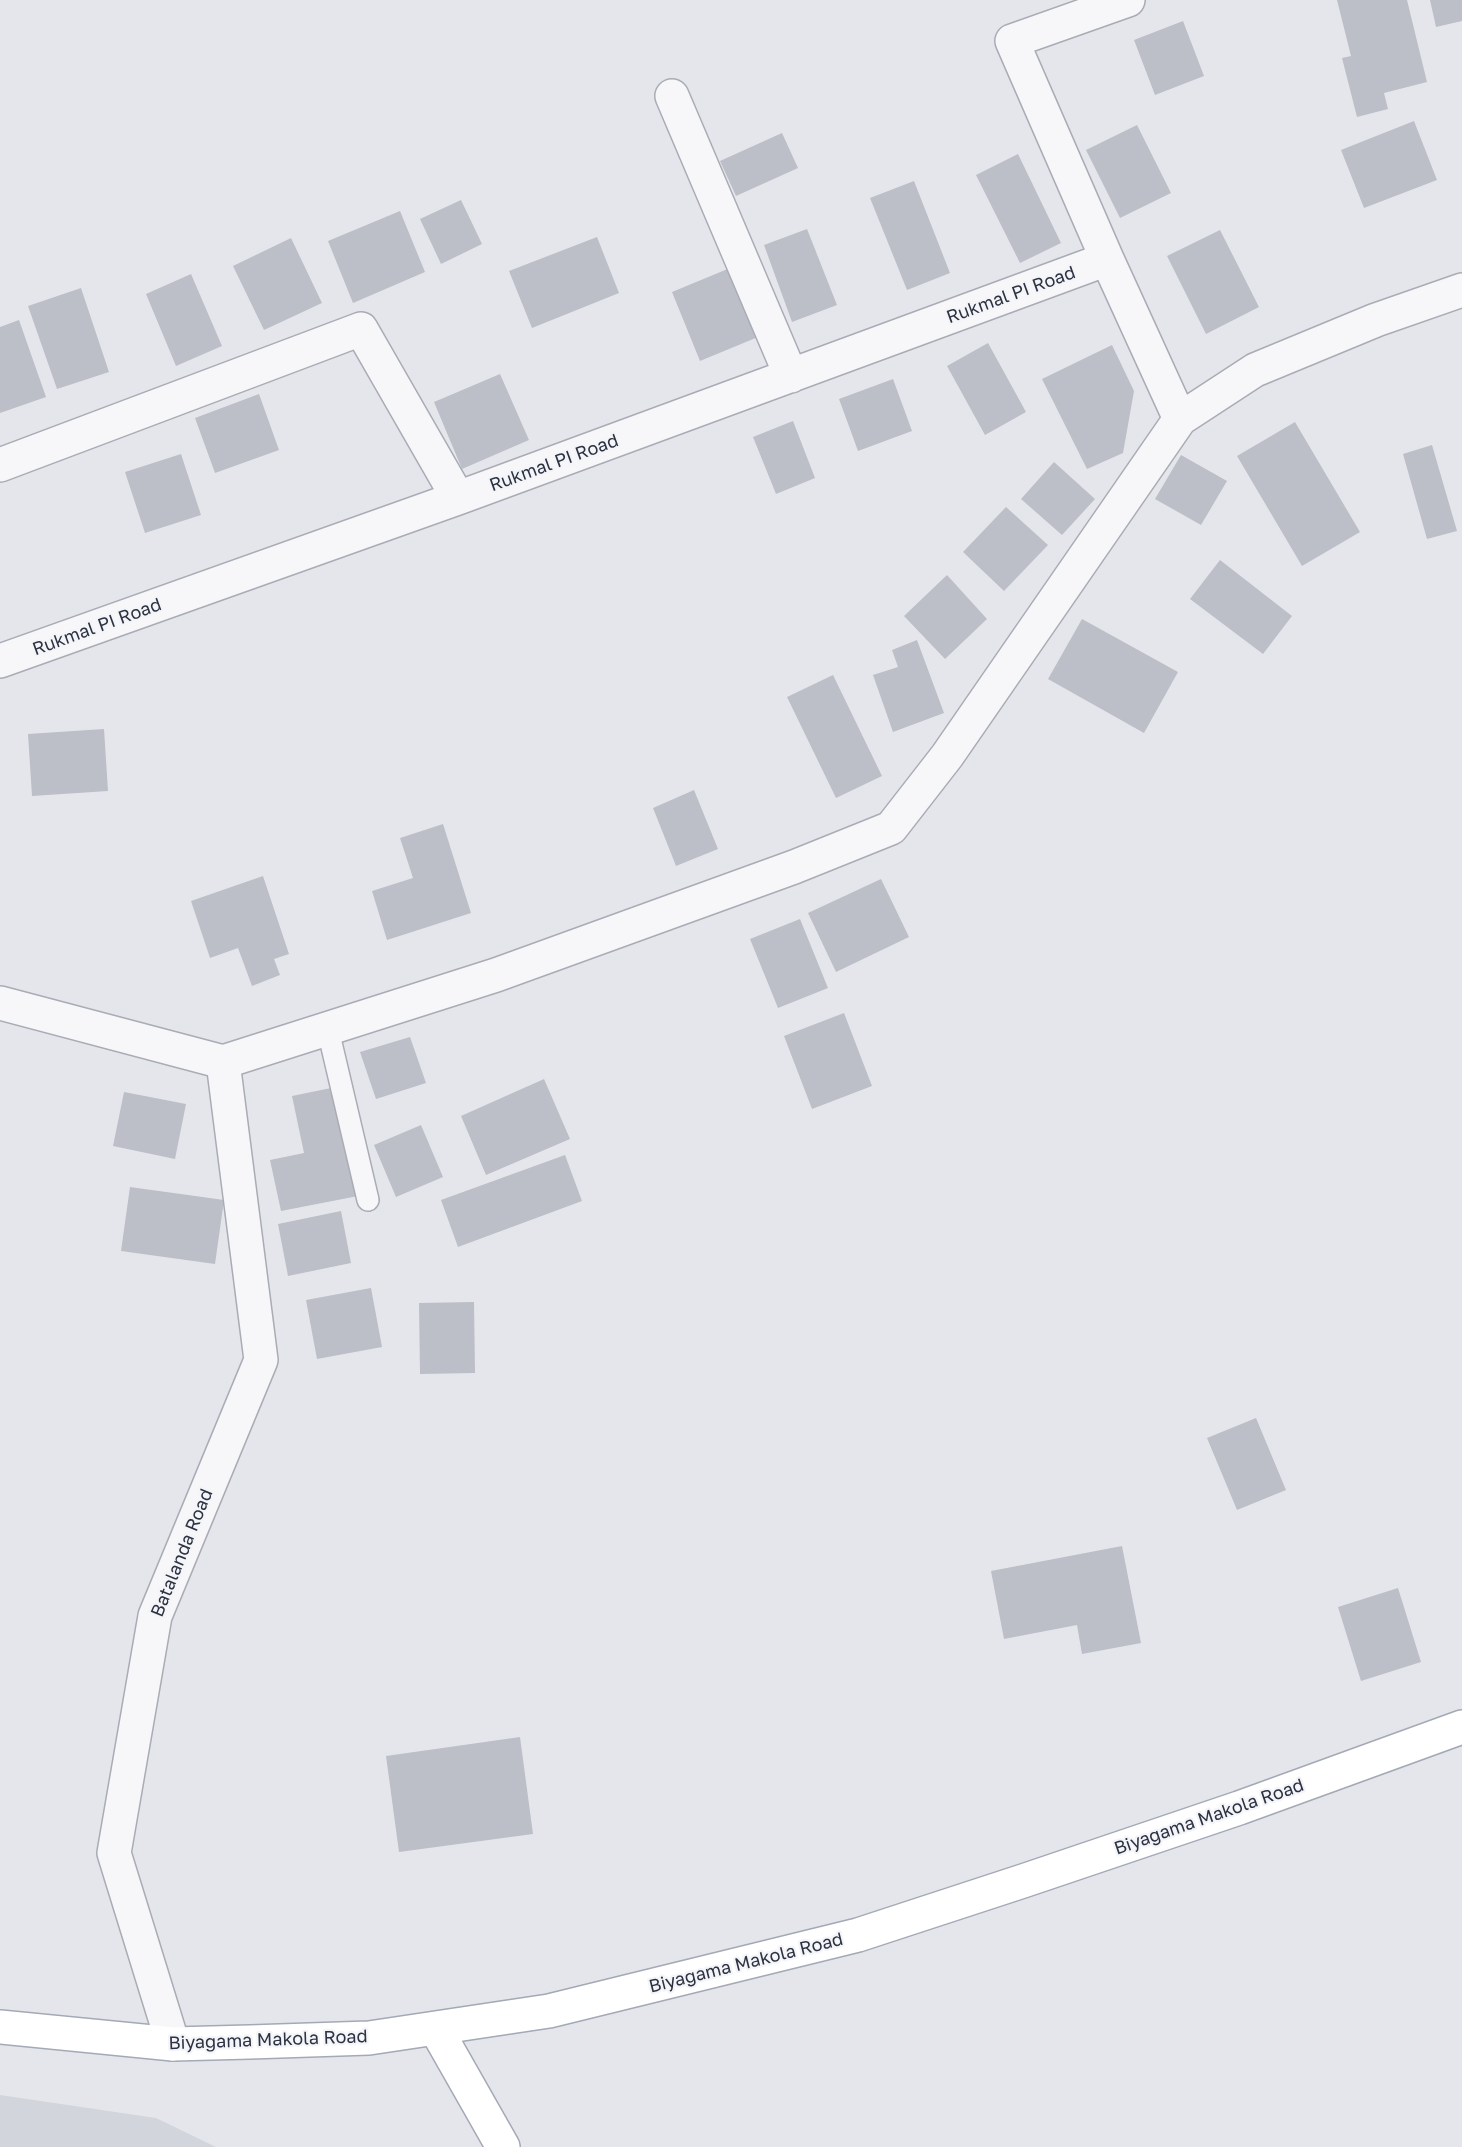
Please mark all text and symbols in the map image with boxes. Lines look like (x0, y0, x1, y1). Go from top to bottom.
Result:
street label: Rukmal PI Road (944, 262, 1078, 328)
street label: Rukmal PI Road (487, 430, 621, 496)
street label: Rukmal PI Road (30, 594, 164, 660)
street label: Batalanda Road (146, 1486, 218, 1620)
street label: Biyagama Makola Road (1111, 1774, 1307, 1860)
street label: Biyagama Makola Road (647, 1928, 845, 1998)
street label: Biyagama Makola Road (168, 2026, 368, 2054)

